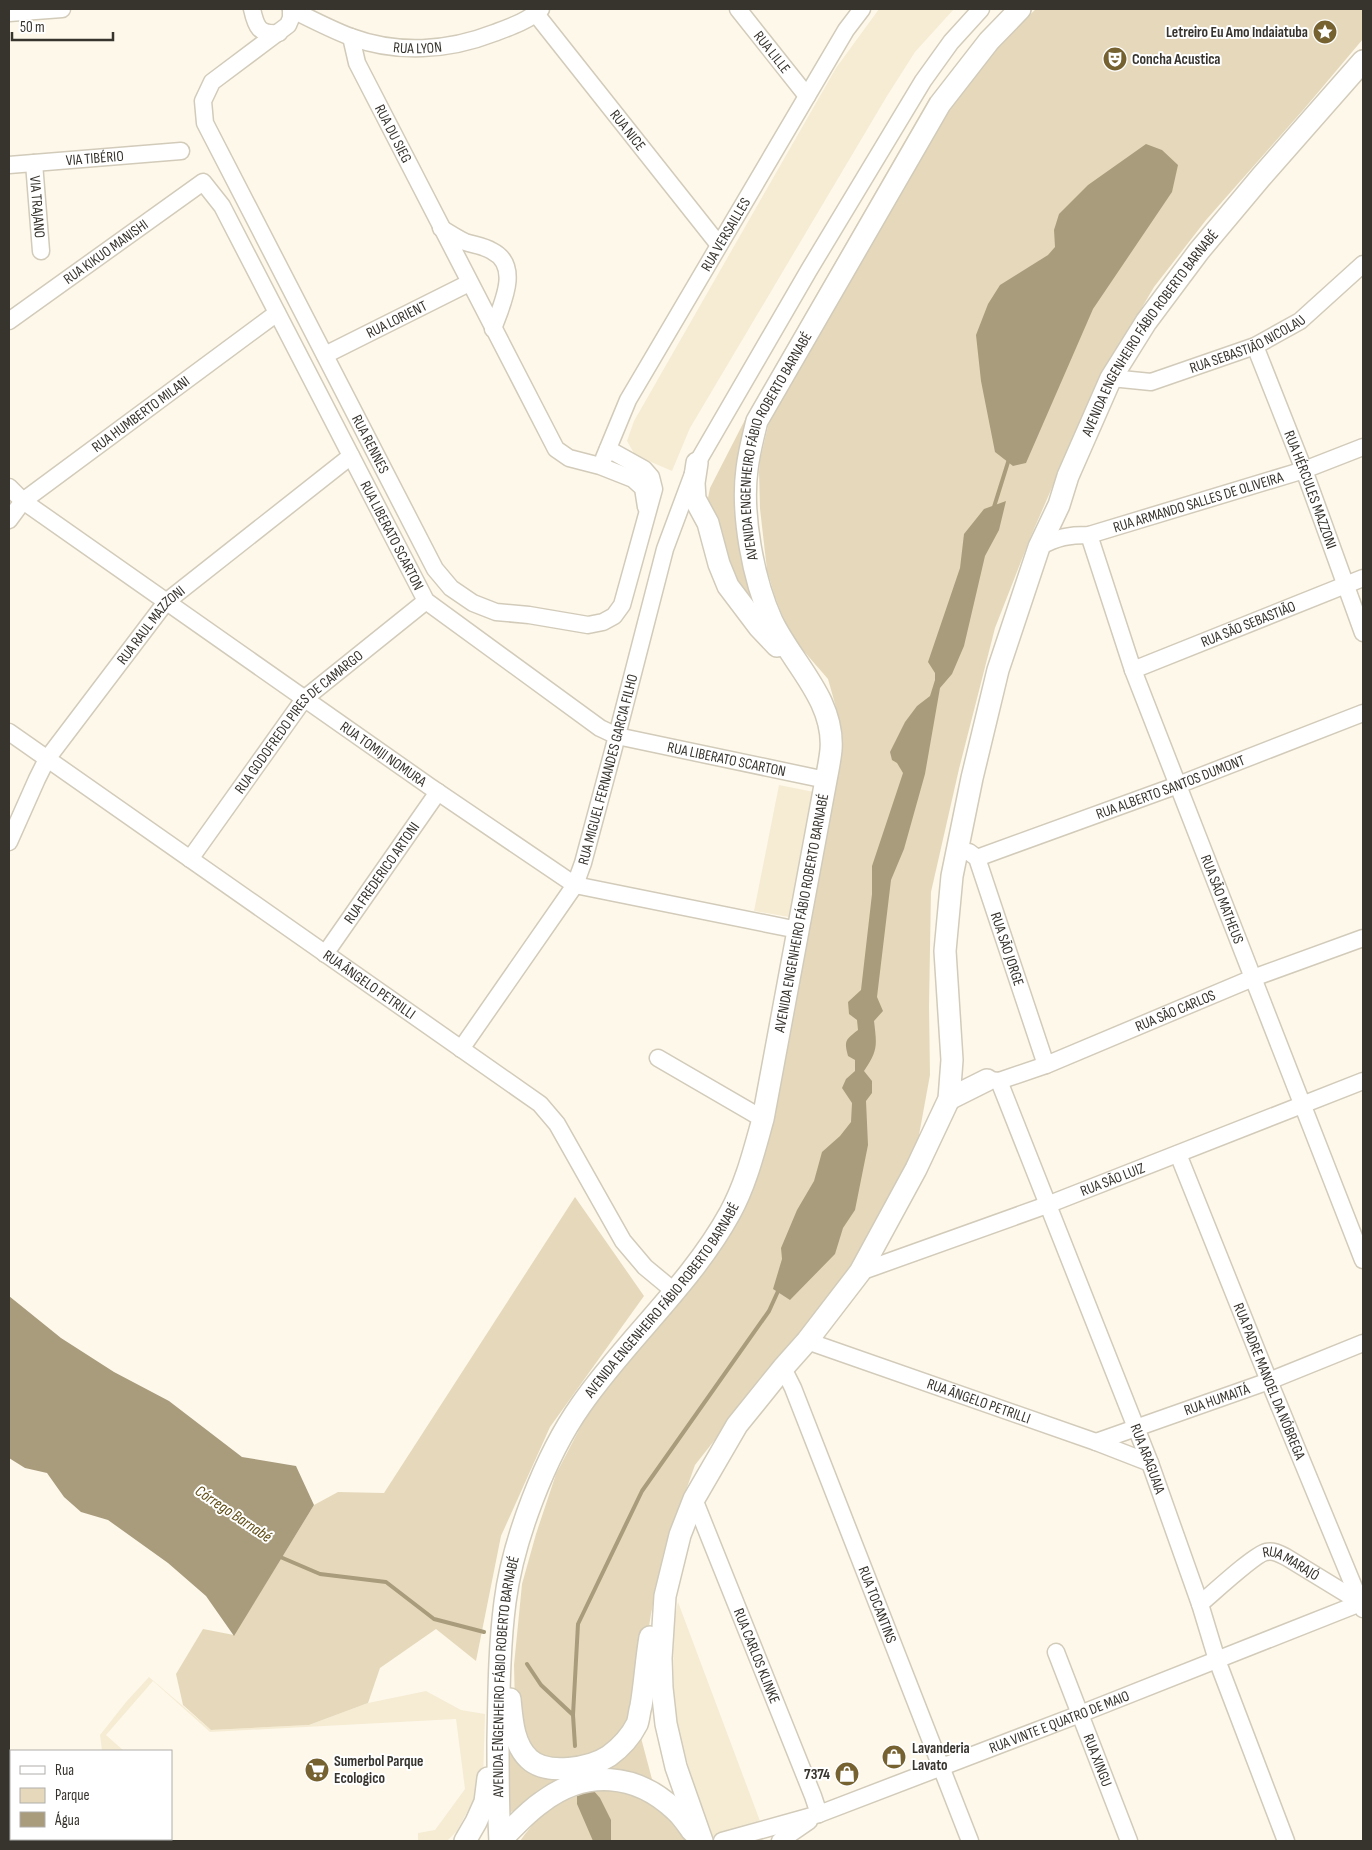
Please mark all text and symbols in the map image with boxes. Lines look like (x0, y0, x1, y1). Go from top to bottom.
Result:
scale bar (12, 10, 114, 42)
text: 50 m (20, 18, 45, 37)
place icon: Letreiro Eu Amo Indaiatuba (1312, 19, 1338, 45)
place label: Letreiro Eu Amo Indaiatuba (1166, 23, 1308, 42)
street label: RUA LILLE (749, 27, 794, 77)
street label: RUA LYON (392, 38, 443, 58)
theatre icon: Concha Acustica (1102, 46, 1128, 72)
place label: Concha Acustica (1132, 50, 1221, 69)
street label: RUA DU SIEG (370, 101, 416, 166)
street label: RUA NICE (605, 106, 650, 155)
street label: VIA TIBÉRIO (65, 147, 124, 170)
street label: VIA TRAJANO (25, 175, 49, 239)
street label: RUA VERSAILLES (697, 194, 755, 275)
street label: RUA KIKUO MANISHI (60, 215, 152, 289)
street label: AVENIDA ENGENHEIRO FÁBIO ROBERTO BARNABÉ (1077, 226, 1223, 440)
street label: RUA LORIENT (363, 297, 430, 343)
street label: RUA SEBASTIÃO NICOLAU (1187, 311, 1310, 378)
street label: AVENIDA ENGENHEIRO FÁBIO ROBERTO BARNABÉ (736, 329, 816, 563)
street label: RUA HUMBERTO MILANI (88, 372, 194, 457)
street label: RUA RENNES (347, 412, 393, 477)
street label: RUA HÉRCULES MAZZONI (1279, 428, 1341, 552)
street label: RUA ARMANDO SALLES DE OLIVEIRA (1111, 468, 1286, 537)
street label: RUA LIBERATO SCARTON (356, 478, 428, 594)
street label: RUA RAUL MAZZONI (113, 582, 189, 669)
street label: RUA SÃO SEBASTIÃO (1198, 597, 1298, 652)
street label: RUA GODOFREDO PIRES DE CAMARGO (231, 646, 367, 798)
street label: RUA MIGUEL FERNANDES GARCIA FILHO (574, 672, 642, 867)
street label: RUA TOMIJI NOMURA (336, 717, 430, 792)
street label: RUA LIBERATO SCARTON (666, 738, 787, 781)
street label: RUA ALBERTO SANTOS DUMONT (1093, 751, 1248, 824)
street label: AVENIDA ENGENHEIRO FÁBIO ROBERTO BARNABÉ (770, 792, 833, 1035)
street label: RUA FREDERICO ARTONI (340, 819, 424, 928)
street label: RUA SÃO MATHEUS (1196, 852, 1248, 947)
street label: RUA SÃO JORGE (986, 910, 1028, 989)
street label: RUA ÂNGELO PETRILLI (319, 946, 419, 1024)
street label: RUA SÃO CARLOS (1133, 986, 1218, 1036)
street label: RUA SÃO LUIZ (1078, 1159, 1148, 1201)
street label: AVENIDA ENGENHEIRO FÁBIO ROBERTO BARNABÉ (580, 1199, 744, 1402)
street label: RUA PADRE MANOEL DA NÓBREGA (1229, 1300, 1310, 1463)
street label: RUA ÂNGELO PETRILLI (924, 1375, 1033, 1428)
street label: RUA HUMAITÁ (1182, 1379, 1253, 1420)
street label: RUA ARAGUAIA (1125, 1421, 1169, 1497)
water label: Córrego Barnabé (191, 1482, 275, 1547)
street label: RUA MARAJÓ (1261, 1542, 1323, 1585)
street label: AVENIDA ENGENHEIRO FÁBIO ROBERTO BARNABÉ (489, 1554, 524, 1798)
street label: RUA TOCANTINS (854, 1564, 901, 1646)
street label: RUA CARLOS KLINKE (729, 1606, 784, 1706)
street label: RUA VINTE E QUATRO DE MAIO (987, 1686, 1132, 1758)
street label: RUA XINGU (1079, 1731, 1116, 1789)
place label: Lavanderia Lavato (912, 1739, 970, 1775)
shop icon: Lavanderia Lavato (881, 1744, 907, 1770)
legend (10, 1750, 172, 1840)
place label: Sumerbol Parque Ecologico (334, 1752, 423, 1788)
supermarket icon: Sumerbol Parque Ecologico (304, 1757, 330, 1783)
text: Rua (55, 1761, 74, 1780)
shop icon: 7374 (834, 1761, 860, 1787)
place label: 7374 (804, 1765, 830, 1784)
text: Parque (55, 1786, 90, 1805)
text: Água (54, 1811, 80, 1830)

